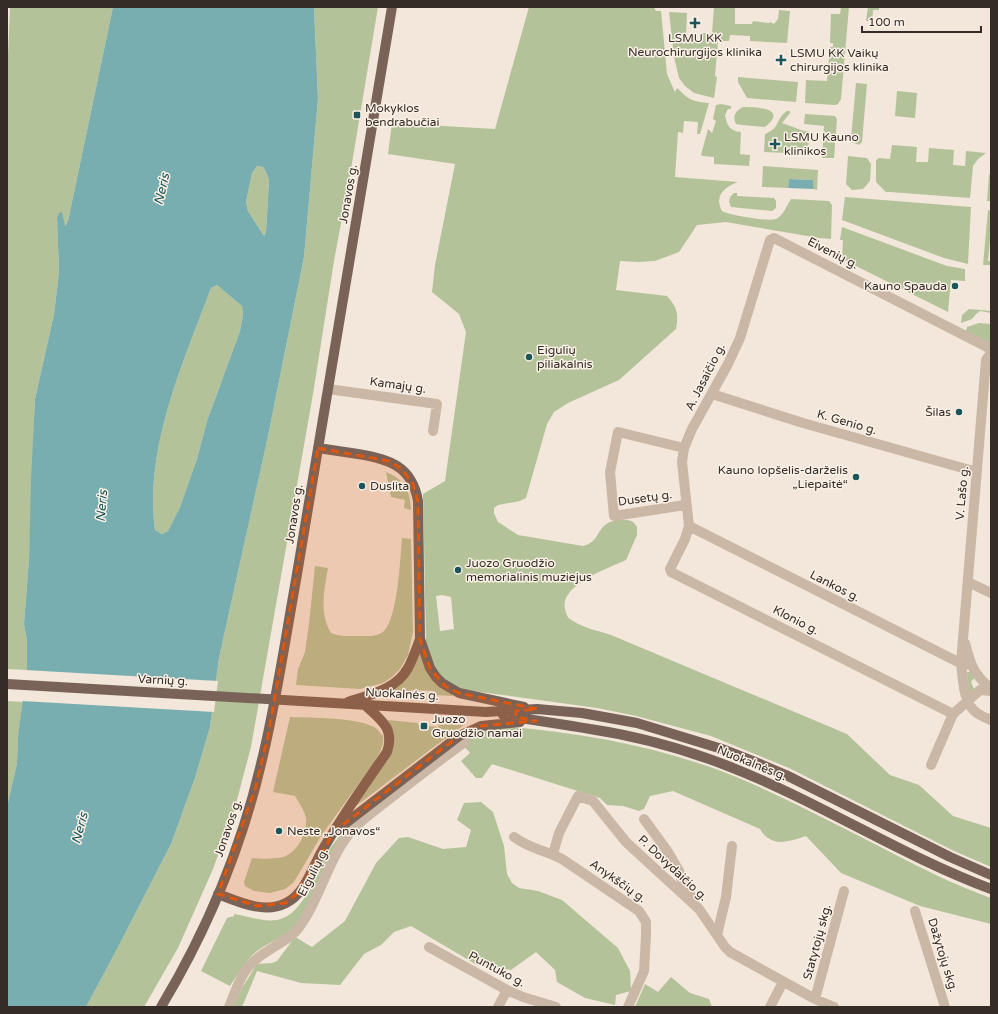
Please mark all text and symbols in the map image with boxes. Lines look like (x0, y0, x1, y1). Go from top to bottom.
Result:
scale bar (862, 8, 981, 34)
text: 100 m (868, 15, 905, 29)
marker: LSMU KK Neurochirurgijos klinika (689, 17, 701, 29)
place label: LSMU KK Neurochirurgijos klinika (628, 31, 762, 59)
place label: LSMU KK Vaikų chirurgijos klinika (790, 46, 889, 74)
marker: LSMU KK Vaikų chirurgijos klinika (775, 54, 787, 66)
place label: Mokyklos bendrabučiai (365, 101, 440, 129)
marker: Mokyklos bendrabučiai (352, 110, 362, 120)
place label: LSMU Kauno klinikos (784, 130, 859, 158)
marker: LSMU Kauno klinikos (769, 138, 781, 150)
street label: Jonavos g. (336, 163, 360, 225)
water label: Neris (151, 171, 174, 207)
street label: Eivenių g. (805, 234, 861, 272)
place label: Kauno Spauda (864, 279, 947, 293)
marker: Kauno Spauda (950, 281, 960, 291)
street label: A. Jasaičio g. (682, 341, 728, 413)
place label: Eigulių piliakalnis (537, 343, 593, 371)
marker: Eigulių piliakalnis (524, 352, 534, 362)
street label: Kamajų g. (369, 374, 427, 396)
place label: Šilas (925, 405, 951, 419)
street label: K. Genio g. (815, 407, 879, 437)
marker: Šilas (954, 407, 964, 417)
place label: Kauno lopšelis-darželis „Liepaitė“ (718, 463, 848, 491)
street label: V. Lašo g. (953, 465, 971, 521)
marker: Kauno lopšelis-darželis „Liepaitė“ (851, 472, 861, 482)
place label: Duslita (370, 479, 409, 493)
marker: Duslita (357, 481, 367, 491)
street label: Jonavos g. (282, 483, 306, 545)
street label: Dusetų g. (617, 487, 673, 509)
water label: Neris (93, 489, 111, 523)
place label: Juozo Gruodžio memorialinis muziejus (466, 556, 592, 584)
marker: Juozo Gruodžio memorialinis muziejus (453, 565, 463, 575)
street label: Lankos g. (808, 567, 862, 605)
street label: Klonio g. (771, 602, 821, 638)
street label: Varnių g. (137, 672, 189, 688)
street label: Nuokalnės g. (365, 685, 439, 703)
place label: Juozo Gruodžio namai (432, 712, 522, 740)
marker: Juozo Gruodžio namai (419, 721, 429, 731)
street label: Nuokalnės g. (715, 743, 789, 783)
street label: Jonavos g. (212, 797, 244, 859)
water label: Neris (68, 810, 92, 846)
place label: Neste „Jonavos“ (287, 824, 380, 838)
marker: Neste „Jonavos“ (274, 826, 284, 836)
street label: P. Dovydaičio g. (635, 832, 711, 904)
street label: Eigulių g. (295, 845, 331, 899)
street label: Anykščių g. (587, 857, 649, 905)
street label: Statytojų skg. (800, 903, 834, 981)
street label: Dažytojų skg. (925, 916, 961, 994)
street label: Puntuko g. (466, 948, 528, 990)

